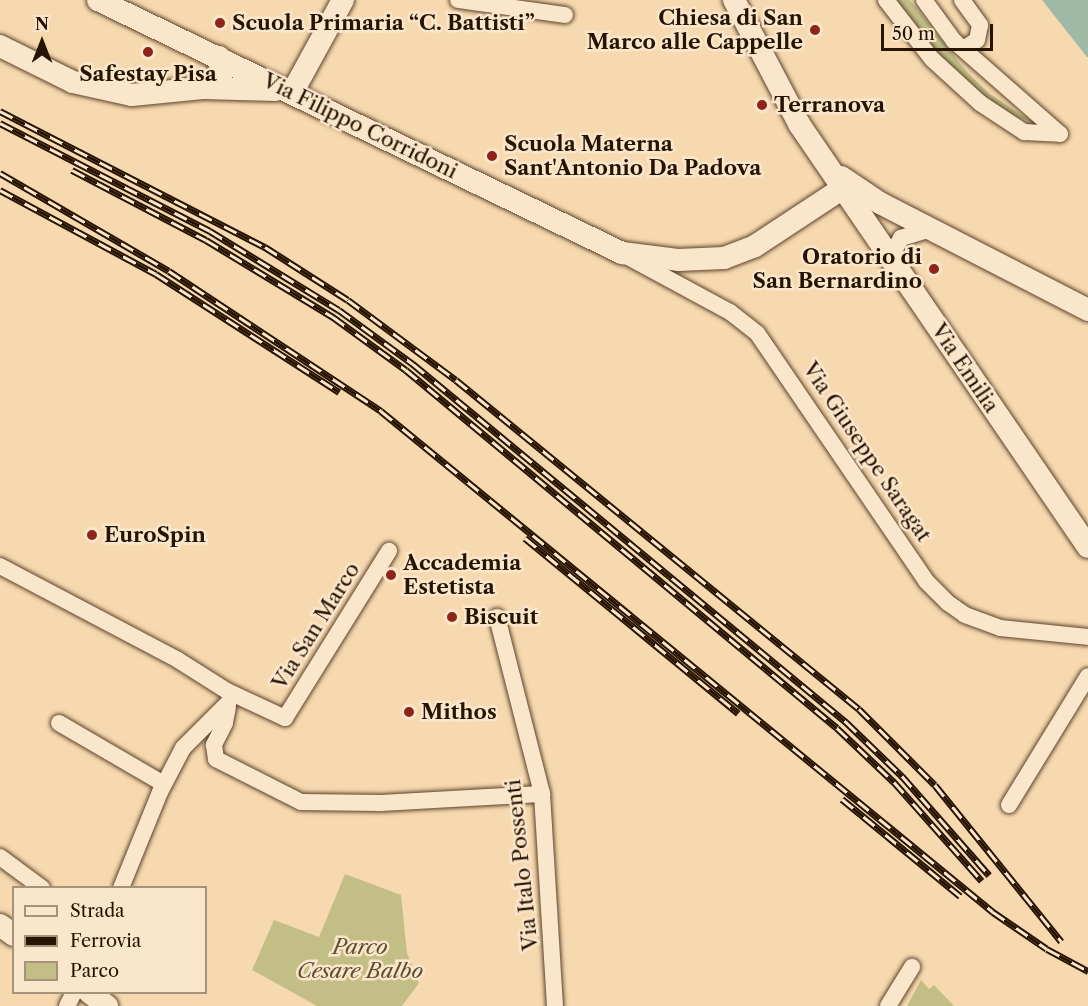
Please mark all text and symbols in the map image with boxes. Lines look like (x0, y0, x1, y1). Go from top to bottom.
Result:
place label: Chiesa di San Marco alle Cappelle (587, 5, 803, 55)
place label: Scuola Primaria “C. Battisti” (232, 10, 535, 36)
north arrow (12, 12, 72, 72)
scale bar (884, 12, 996, 50)
text: N (35, 14, 49, 34)
marker: Scuola Primaria “C. Battisti” (213, 16, 227, 30)
marker: Chiesa di San Marco alle Cappelle (808, 23, 822, 37)
text: 50 m (892, 23, 935, 45)
marker: Safestay Pisa (141, 45, 155, 59)
place label: Safestay Pisa (79, 61, 217, 87)
street label: Via Filippo Corridoni (259, 68, 461, 184)
place label: Terranova (774, 92, 885, 118)
marker: Terranova (755, 98, 769, 112)
place label: Scuola Materna Sant'Antonio Da Padova (504, 131, 762, 181)
marker: Scuola Materna Sant'Antonio Da Padova (485, 149, 499, 163)
place label: Oratorio di San Bernardino (753, 244, 922, 294)
marker: Oratorio di San Bernardino (927, 262, 941, 276)
street label: Via Emilia (926, 319, 1004, 417)
street label: Via Giuseppe Saragat (797, 357, 937, 547)
place label: EuroSpin (104, 522, 206, 548)
marker: EuroSpin (85, 528, 99, 542)
place label: Accademia Estetista (403, 550, 521, 600)
street label: Via San Marco (267, 558, 365, 694)
marker: Accademia Estetista (384, 568, 398, 582)
place label: Biscuit (464, 604, 538, 630)
marker: Biscuit (445, 610, 459, 624)
place label: Mithos (421, 699, 497, 725)
marker: Mithos (402, 705, 416, 719)
street label: Via Italo Possenti (500, 778, 544, 952)
legend (12, 886, 207, 994)
text: Strada (70, 900, 125, 922)
text: Ferrovia (70, 930, 141, 952)
park label: Parco Cesare Balbo (297, 934, 423, 984)
text: Parco (70, 960, 119, 982)

